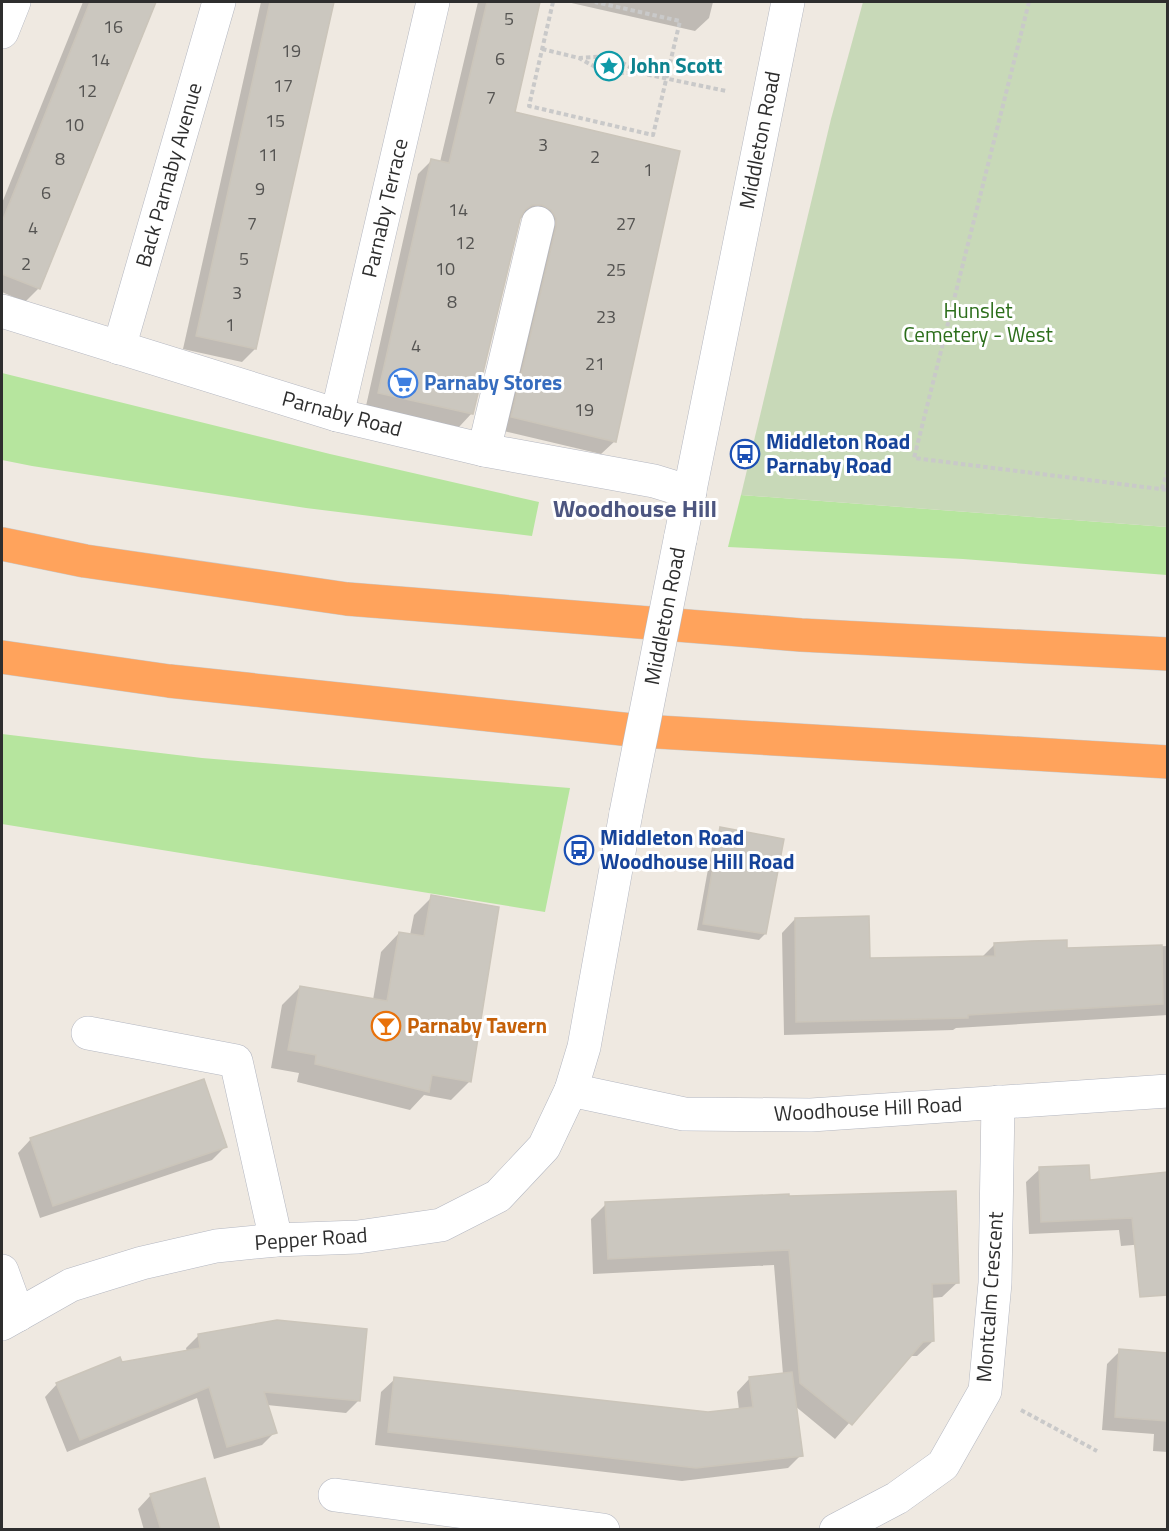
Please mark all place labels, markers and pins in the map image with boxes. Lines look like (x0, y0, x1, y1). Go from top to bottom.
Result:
place label: John Scott (630, 49, 723, 81)
place icon: John Scott (593, 50, 625, 82)
place label: Parnaby Stores (424, 366, 562, 398)
supermarket icon: Parnaby Stores (387, 367, 419, 399)
place label: Middleton Road Parnaby Road (766, 425, 910, 481)
bus stop icon: Middleton Road Parnaby Road (729, 438, 761, 470)
place label: Middleton Road Woodhouse Hill Road (600, 821, 795, 877)
bus stop icon: Middleton Road Woodhouse Hill Road (563, 834, 595, 866)
place label: Parnaby Tavern (407, 1009, 547, 1041)
bar icon: Parnaby Tavern (370, 1010, 402, 1042)

